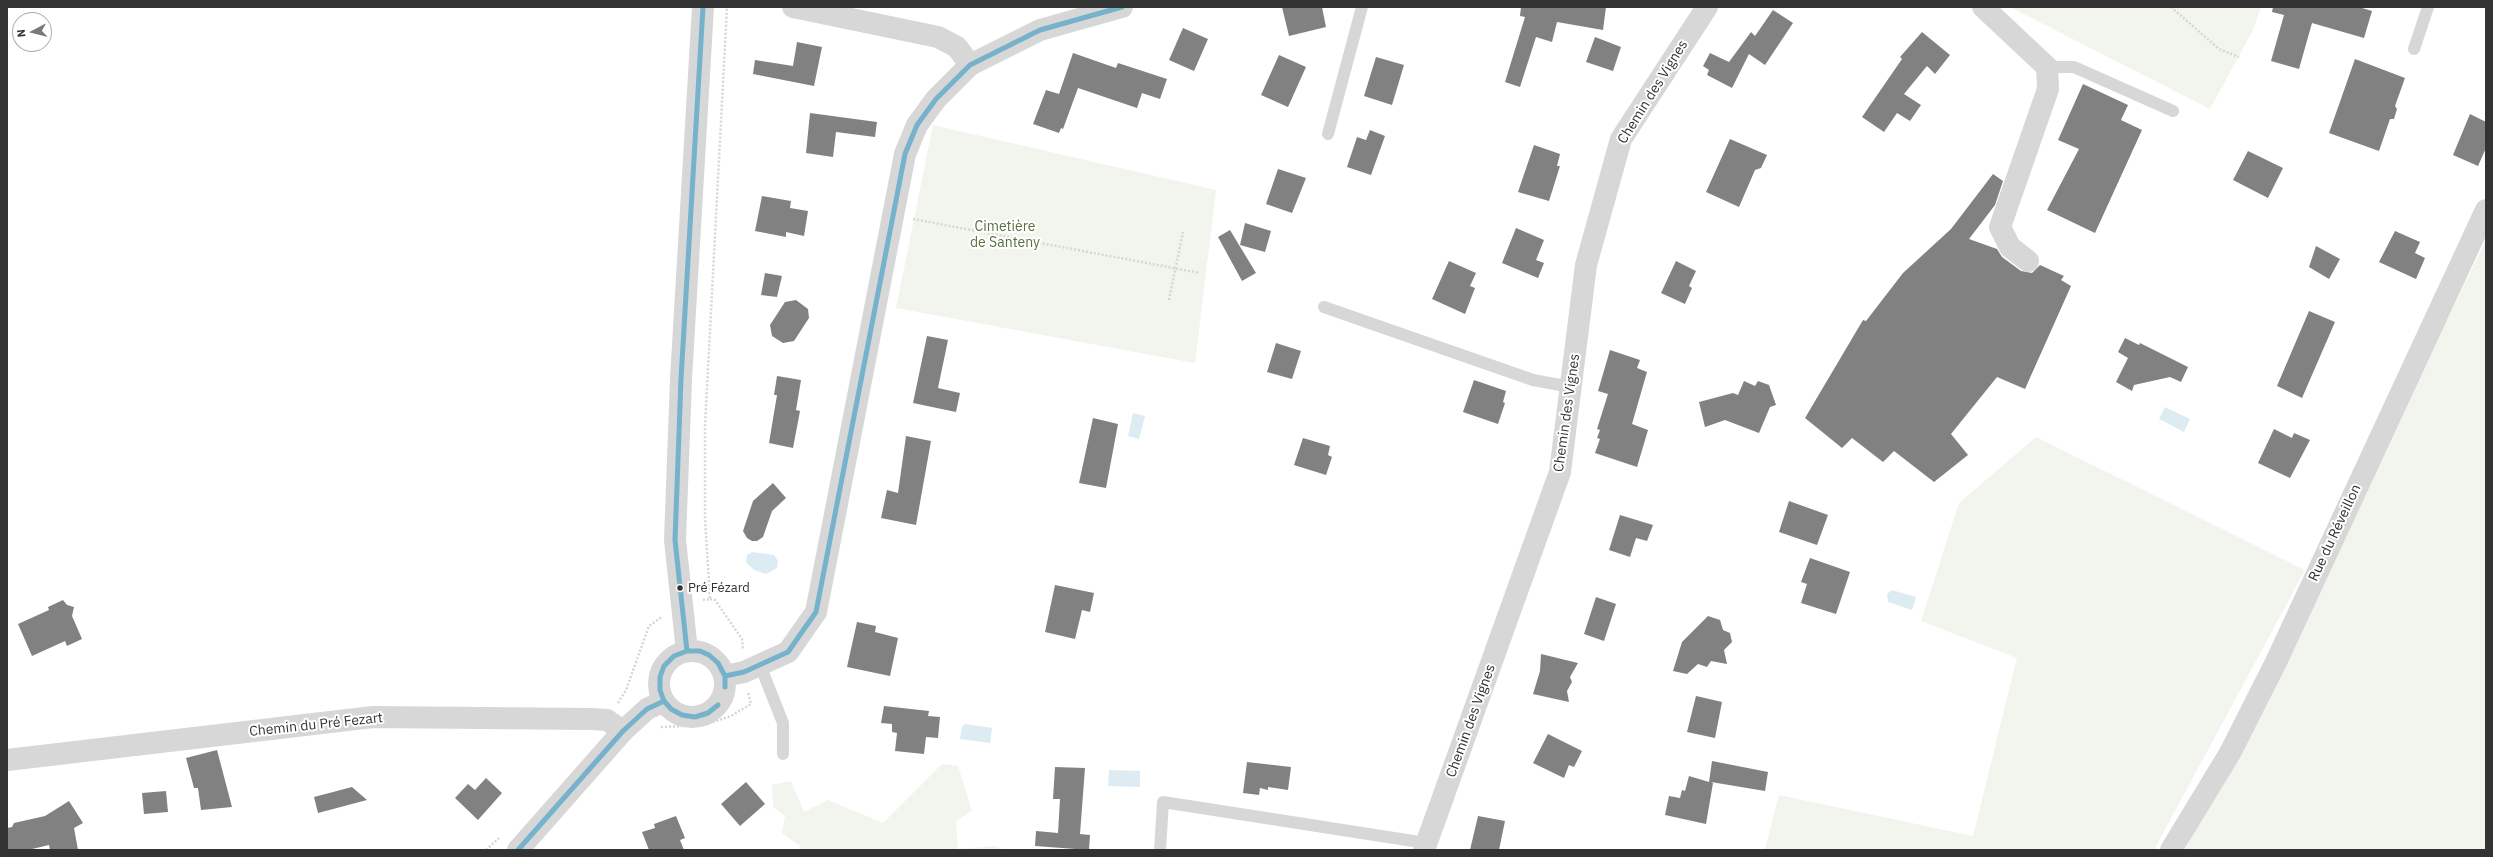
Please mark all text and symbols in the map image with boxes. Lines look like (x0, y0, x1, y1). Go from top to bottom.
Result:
north arrow (12, 12, 52, 52)
text: N (14, 29, 29, 38)
street label: Chemin des Vignes (1614, 37, 1692, 147)
park label: Cimetière de Santeny (970, 219, 1040, 252)
street label: Chemin des Vignes (1550, 353, 1584, 473)
street label: Rue du Réveillon (2305, 482, 2365, 584)
place label: Pré Fézard (688, 580, 750, 596)
marker: Pré Fézard (675, 583, 685, 593)
street label: Chemin des Vignes (1443, 662, 1499, 780)
street label: Chemin du Pré Fezart (248, 710, 384, 740)

